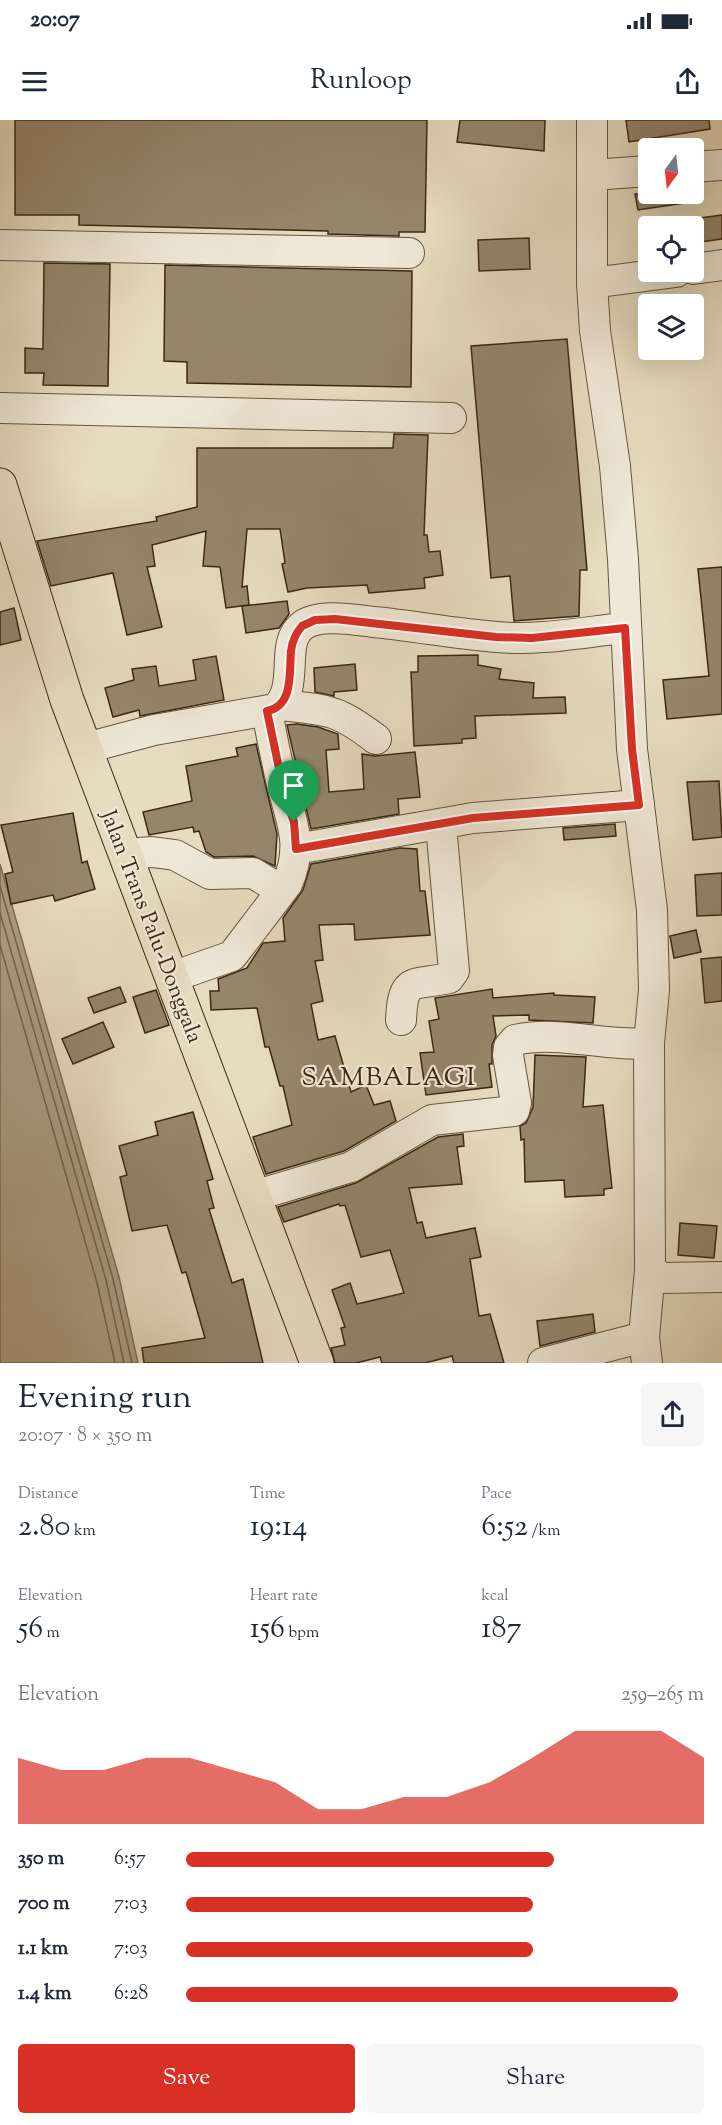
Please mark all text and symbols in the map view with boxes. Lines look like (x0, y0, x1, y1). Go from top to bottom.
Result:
text: 20:07 (30, 5, 80, 37)
text: Runloop (310, 62, 412, 101)
icon: menu (18, 65, 51, 98)
icon: share (671, 65, 704, 98)
north arrow (638, 138, 704, 204)
map controls (638, 138, 704, 360)
button: locate (638, 216, 704, 282)
button: layers (638, 294, 704, 360)
pin (268, 760, 319, 822)
icon: arrive (277, 769, 310, 802)
street label: Jalan Trans Palu-Donggala (91, 805, 209, 1048)
district label: SAMBALAGI (301, 1060, 477, 1097)
text: Evening run (18, 1375, 192, 1423)
button: share (641, 1383, 704, 1446)
text: 20:07 · 8 × 350 m (18, 1422, 152, 1451)
text: Distance (18, 1483, 78, 1506)
text: Time (250, 1483, 285, 1506)
text: Pace (481, 1483, 512, 1506)
text: 2.80 (18, 1506, 70, 1549)
text: 19:14 (250, 1506, 307, 1549)
text: 6:52 (481, 1506, 528, 1549)
text: km (70, 1520, 96, 1543)
text: /km (528, 1520, 560, 1543)
text: Elevation (18, 1585, 83, 1608)
text: Heart rate (250, 1585, 318, 1608)
text: kcal (481, 1585, 509, 1608)
text: 56 (18, 1608, 43, 1651)
text: 156 (250, 1608, 285, 1651)
text: 187 (481, 1608, 522, 1651)
text: m (43, 1622, 60, 1645)
text: bpm (285, 1622, 319, 1645)
text: Elevation (18, 1681, 99, 1710)
text: 259–265 m (621, 1681, 704, 1710)
text: 350 m (18, 1845, 64, 1874)
text: 6:57 (114, 1845, 146, 1874)
text: 700 m (18, 1890, 70, 1919)
text: 7:03 (114, 1890, 148, 1919)
text: 1.1 km (18, 1935, 68, 1964)
text: 7:03 (114, 1935, 148, 1964)
text: 1.4 km (18, 1980, 72, 2009)
text: 6:28 (114, 1980, 148, 2009)
button: Save (18, 2044, 355, 2113)
button: Share (367, 2044, 704, 2113)

